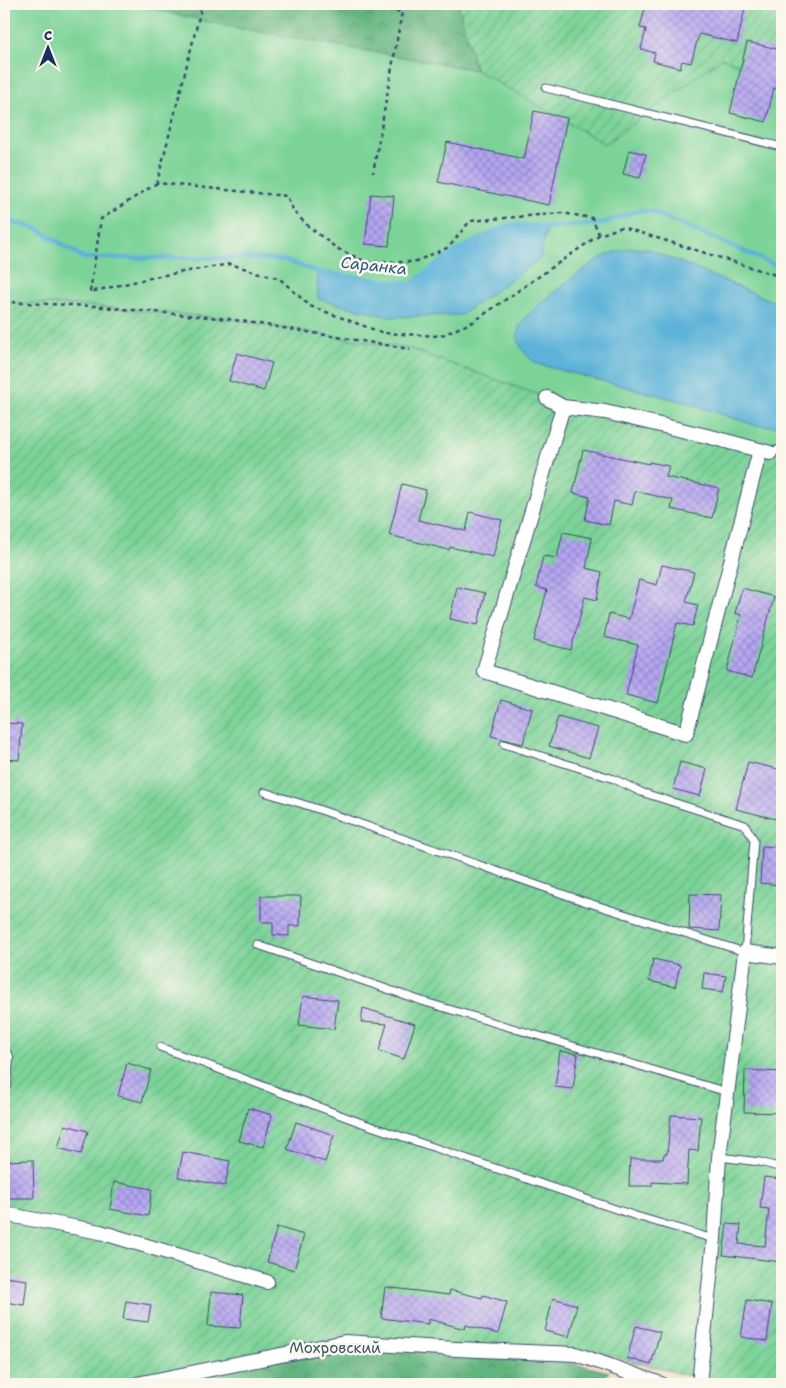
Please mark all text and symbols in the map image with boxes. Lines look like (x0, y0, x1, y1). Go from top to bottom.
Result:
north arrow (22, 22, 72, 72)
text: С (44, 26, 52, 44)
water label: Саранка (340, 252, 408, 279)
park label: Мохровский (289, 1338, 381, 1358)

